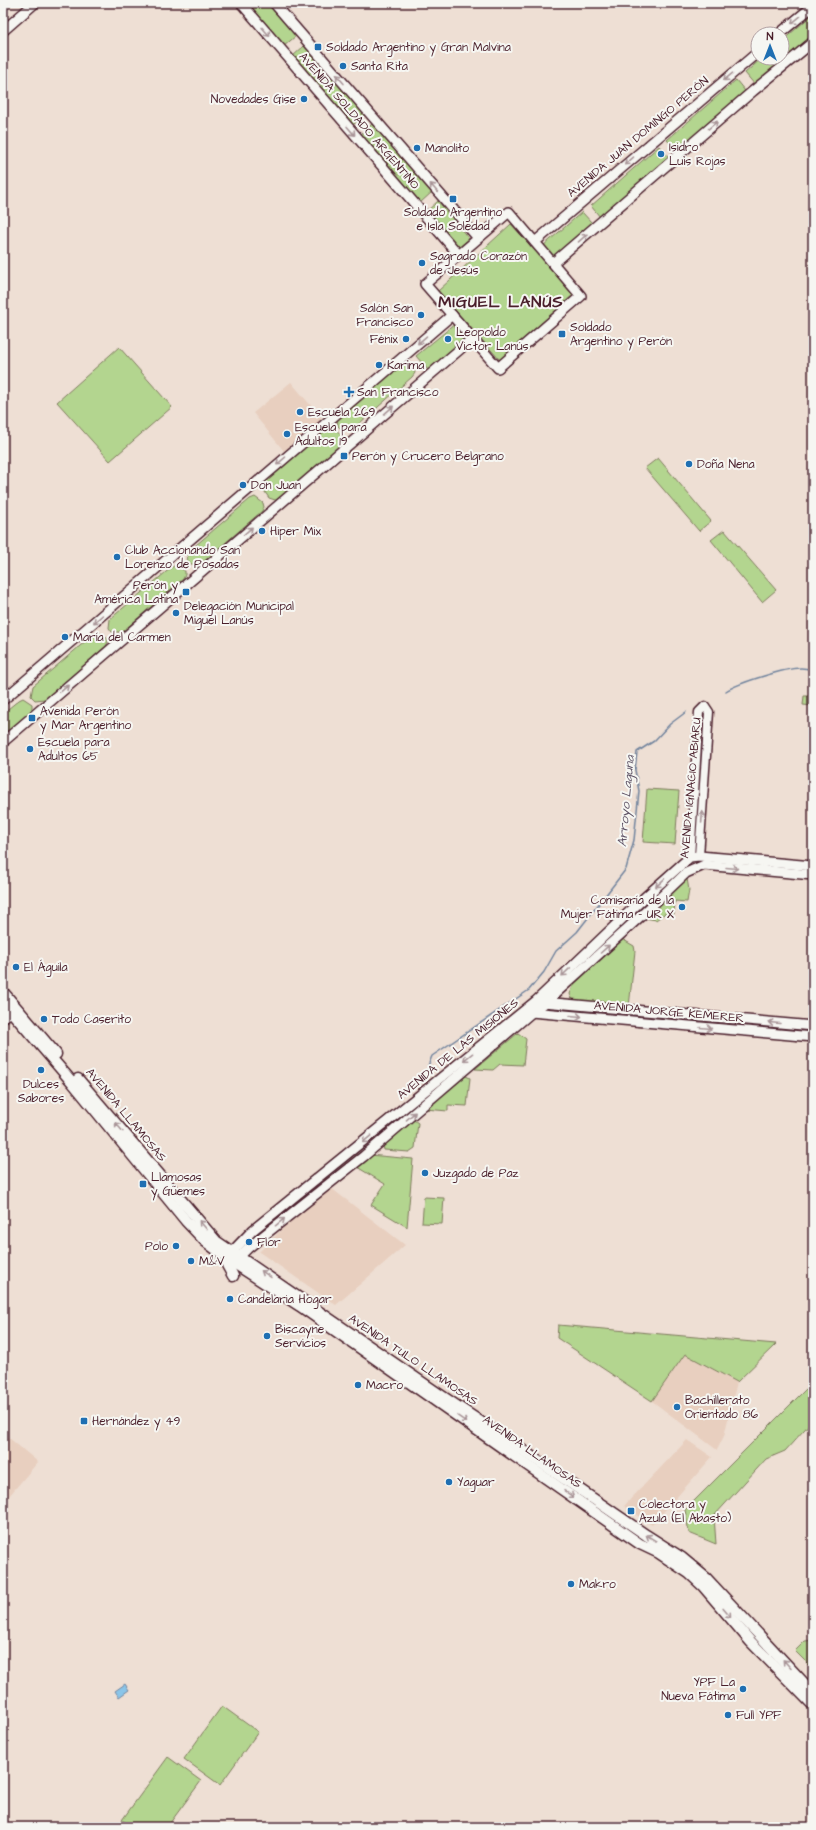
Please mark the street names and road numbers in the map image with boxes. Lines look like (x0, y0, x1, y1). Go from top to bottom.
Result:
street label: AVENIDA SOLDADO ARGENTINO (295, 49, 423, 193)
street label: AVENIDA JUAN DOMINGO PERÓN (564, 72, 713, 201)
street label: AVENIDA IGNACIO ABIARU (676, 717, 706, 859)
street label: AVENIDA DE LAS MISIONES (394, 994, 523, 1103)
street label: AVENIDA JORGE KEMERER (593, 997, 745, 1027)
street label: AVENIDA LLAMOSAS (82, 1065, 170, 1166)
street label: AVENIDA TULO LLAMOSAS (345, 1310, 481, 1410)
street label: AVENIDA LLAMOSAS (479, 1411, 585, 1493)

